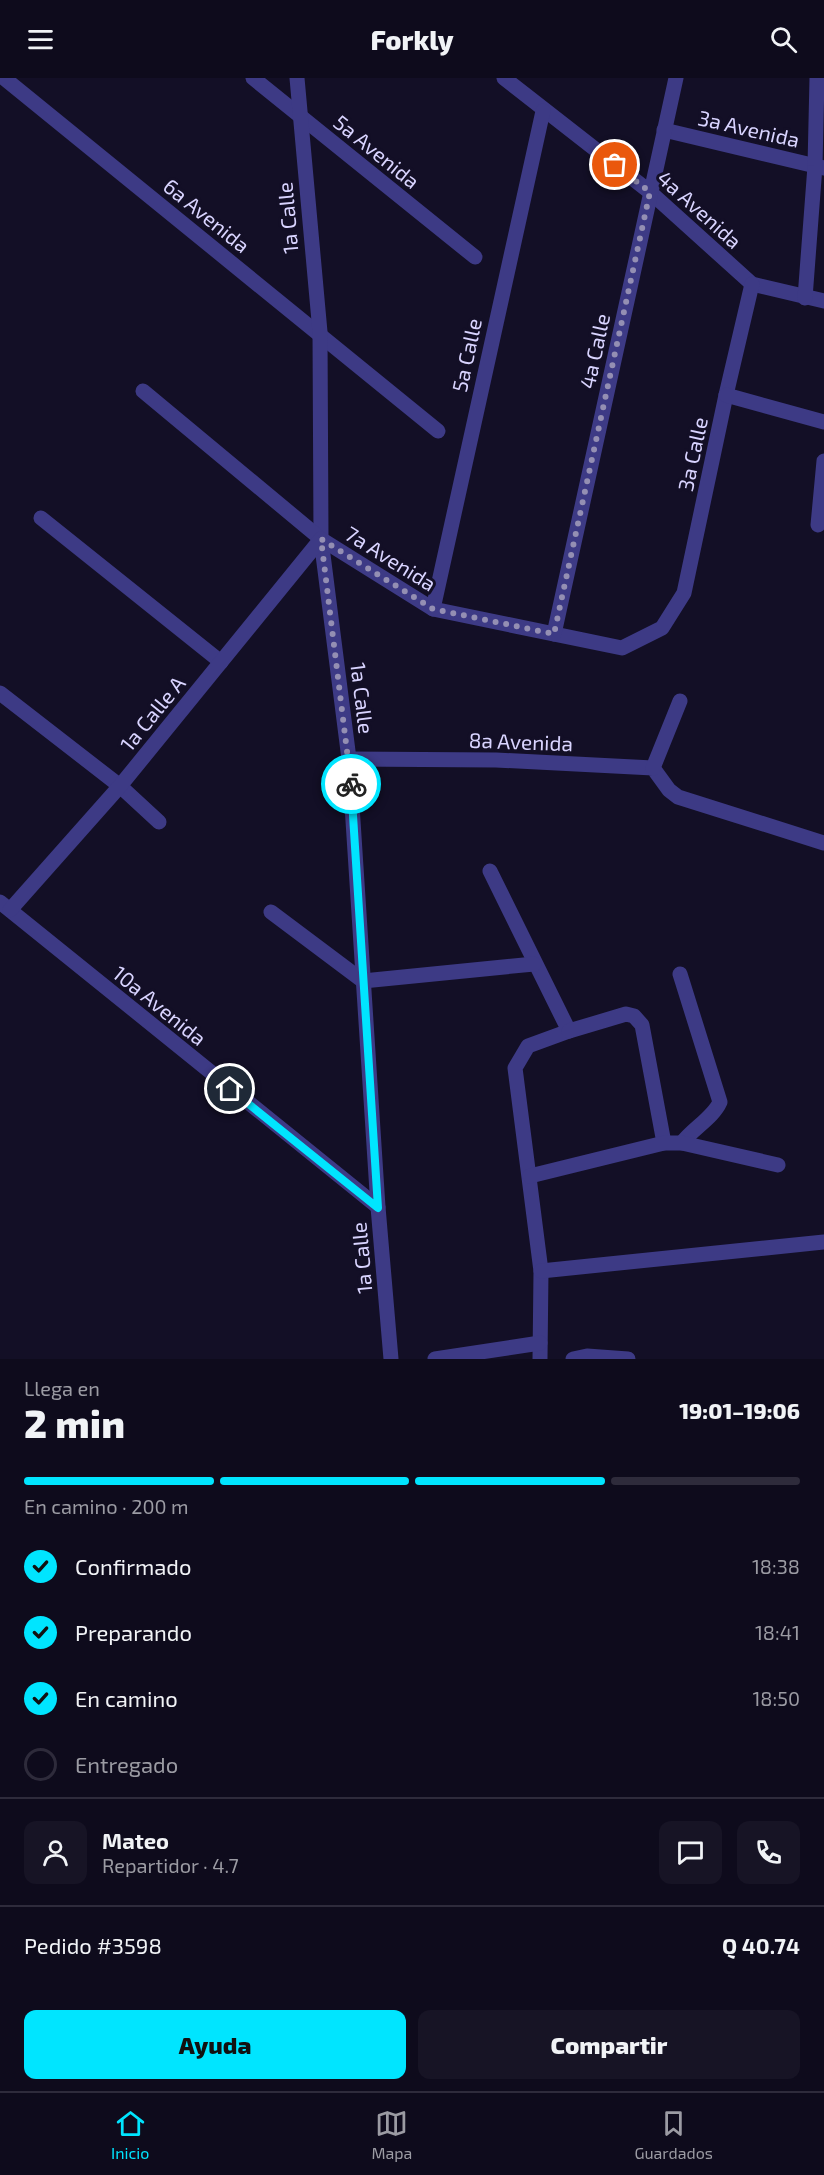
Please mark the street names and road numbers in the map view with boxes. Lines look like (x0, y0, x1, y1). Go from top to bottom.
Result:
street label: 3a Avenida (696, 104, 802, 152)
street label: 5a Avenida (329, 109, 425, 193)
street label: 4a Avenida (653, 165, 747, 253)
street label: 6a Avenida (159, 173, 255, 257)
street label: 1a Calle (271, 181, 303, 255)
street label: 4a Calle (574, 311, 614, 391)
street label: 5a Calle (446, 316, 486, 394)
street label: 3a Calle (672, 415, 712, 493)
street label: 7a Avenida (341, 520, 441, 596)
street label: 1a Calle (346, 661, 380, 735)
street label: 1a Calle A (114, 671, 190, 755)
street label: 8a Avenida (468, 727, 574, 755)
street label: 10a Avenida (108, 960, 212, 1050)
street label: 1a Calle (345, 1221, 377, 1295)

